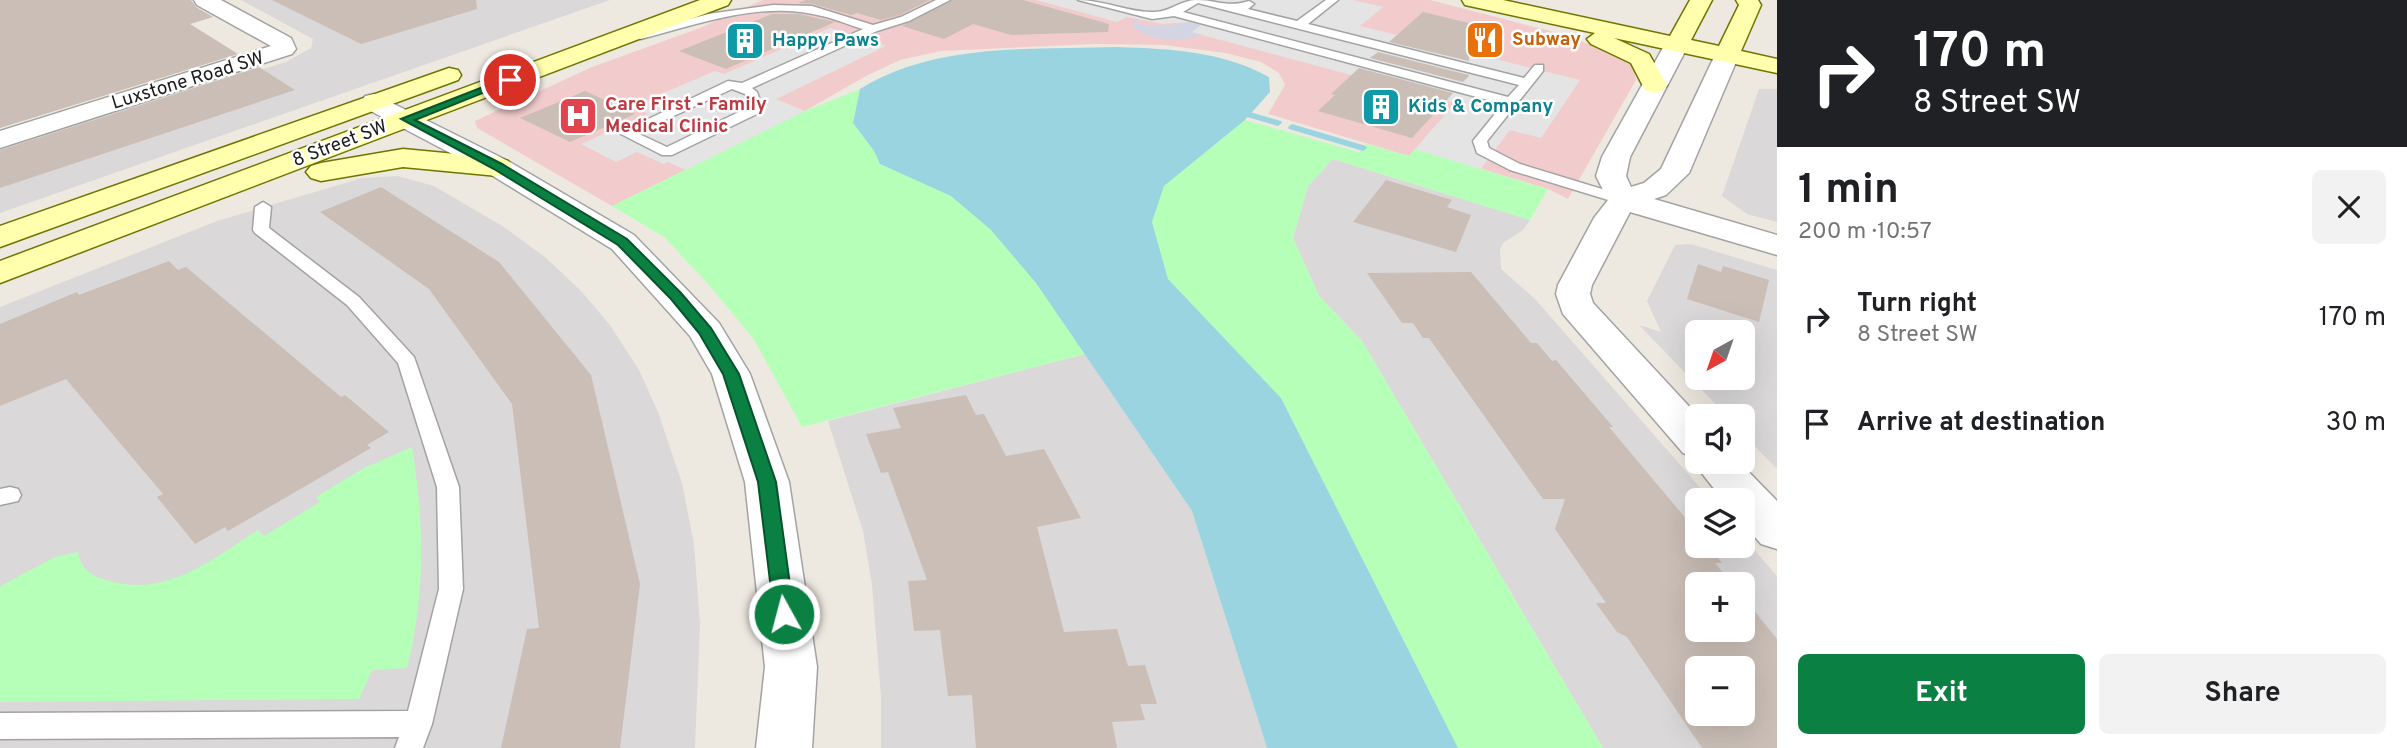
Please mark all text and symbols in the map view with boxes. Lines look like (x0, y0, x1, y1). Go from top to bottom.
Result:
restaurant icon: Subway (1464, 19, 1506, 61)
building icon: Happy Paws (724, 20, 766, 62)
text: 170 m (1913, 23, 2046, 85)
place label: Subway (1512, 28, 1581, 52)
icon: right (1798, 28, 1889, 119)
place label: Happy Paws (772, 29, 879, 53)
street label: Luxstone Road SW (109, 46, 267, 116)
pin (480, 50, 540, 110)
icon: arrive (491, 61, 529, 99)
text: 8 Street SW (1913, 84, 2081, 124)
building icon: Kids & Company (1360, 86, 1402, 128)
place label: Care First - Family Medical Clinic (605, 93, 767, 139)
hospital icon: Care First - Family Medical Clinic (557, 95, 599, 137)
place label: Kids & Company (1408, 95, 1553, 119)
street label: 8 Street SW (289, 115, 391, 173)
text: 1 min (1798, 165, 1899, 218)
button: close (2312, 170, 2386, 244)
text: 200 m · 10:57 (1798, 218, 1932, 247)
text: Turn right (1857, 288, 1977, 321)
icon: right (1798, 300, 1836, 338)
text: 170 m (2319, 302, 2386, 335)
north arrow (1685, 320, 1755, 390)
map controls (1685, 320, 1755, 726)
text: 8 Street SW (1857, 321, 1978, 350)
button: sound (1685, 404, 1755, 474)
icon: arrive (1798, 405, 1836, 443)
text: Arrive at destination (1857, 407, 2105, 440)
text: 30 m (2326, 407, 2386, 440)
button: layers (1685, 488, 1755, 558)
button: + (1685, 572, 1755, 642)
position arrow (747, 577, 821, 651)
button: Exit (1798, 654, 2085, 734)
button: Share (2099, 654, 2386, 734)
button: − (1685, 656, 1755, 726)

